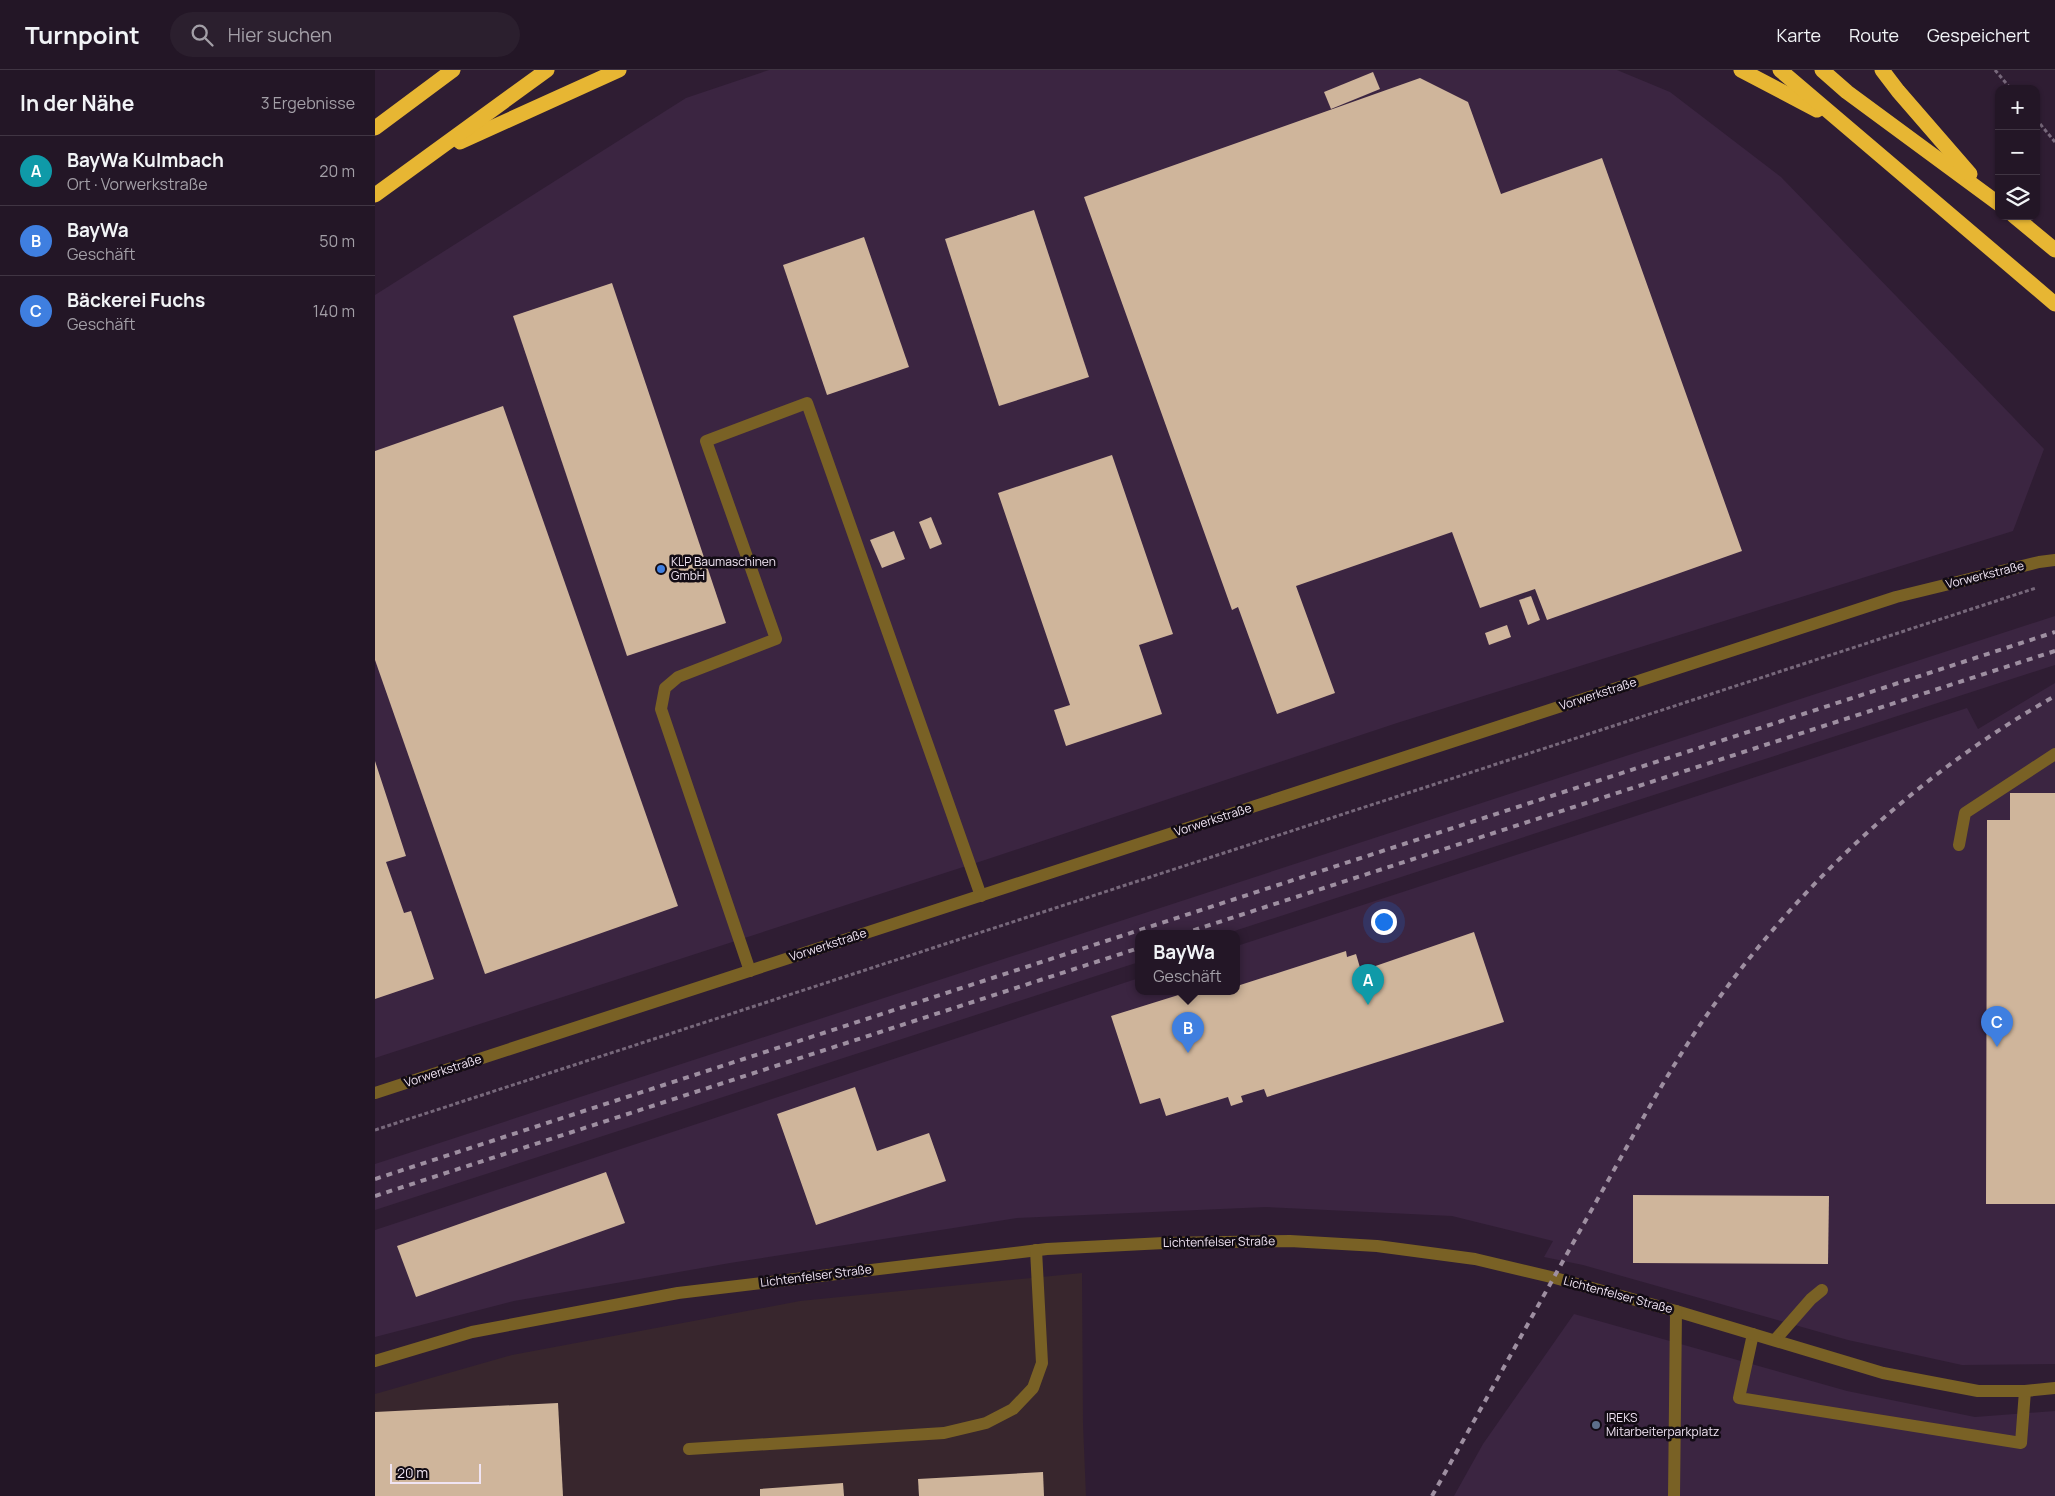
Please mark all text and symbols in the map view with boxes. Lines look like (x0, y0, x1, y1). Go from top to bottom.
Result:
search box (170, 12, 520, 57)
text: Turnpoint (25, 18, 140, 51)
icon: search (188, 21, 216, 49)
text: Hier suchen (228, 22, 332, 48)
text: Karte (1776, 23, 1821, 47)
text: Route (1849, 23, 1899, 47)
text: Gespeichert (1927, 23, 2030, 47)
map controls (1995, 85, 2040, 220)
button: + (1995, 85, 2040, 130)
text: In der Nähe (20, 89, 134, 117)
text: 3 Ergebnisse (261, 92, 355, 114)
button: − (1995, 130, 2040, 175)
text: BayWa Kulmbach (67, 147, 224, 173)
text: A (31, 160, 41, 182)
text: 20 m (319, 160, 355, 182)
text: Ort · Vorwerkstraße (67, 173, 208, 195)
button: layers (1995, 175, 2040, 220)
text: BayWa (67, 217, 129, 243)
text: B (31, 230, 41, 252)
text: 50 m (319, 230, 355, 252)
text: Geschäft (67, 243, 135, 265)
text: Bäckerei Fuchs (67, 287, 205, 313)
text: C (30, 300, 42, 322)
text: 140 m (313, 300, 355, 322)
text: Geschäft (67, 313, 135, 335)
place label: KLP Baumaschinen GmbH (671, 553, 776, 584)
street label: Vorwerkstraße (1944, 557, 2026, 592)
marker: KLP Baumaschinen GmbH (655, 563, 667, 575)
street label: Vorwerkstraße (1557, 673, 1639, 714)
street label: Vorwerkstraße (1172, 799, 1254, 840)
your location (1371, 909, 1397, 935)
street label: Vorwerkstraße (787, 924, 869, 965)
popup (1135, 930, 1240, 995)
text: BayWa (1153, 939, 1215, 965)
pin: A (1352, 964, 1384, 1005)
text: Geschäft (1153, 965, 1222, 987)
pin: C (1981, 1006, 2013, 1047)
pin: B (1172, 1012, 1204, 1053)
street label: Vorwerkstraße (402, 1050, 484, 1091)
street label: Lichtenfelser Straße (1163, 1232, 1275, 1251)
street label: Lichtenfelser Straße (759, 1260, 873, 1291)
street label: Lichtenfelser Straße (1562, 1272, 1675, 1317)
place label: IREKS Mitarbeiterparkplatz (1606, 1409, 1719, 1440)
marker: IREKS Mitarbeiterparkplatz (1590, 1419, 1602, 1431)
scale bar (390, 1461, 481, 1484)
text: 20 m (397, 1463, 428, 1482)

